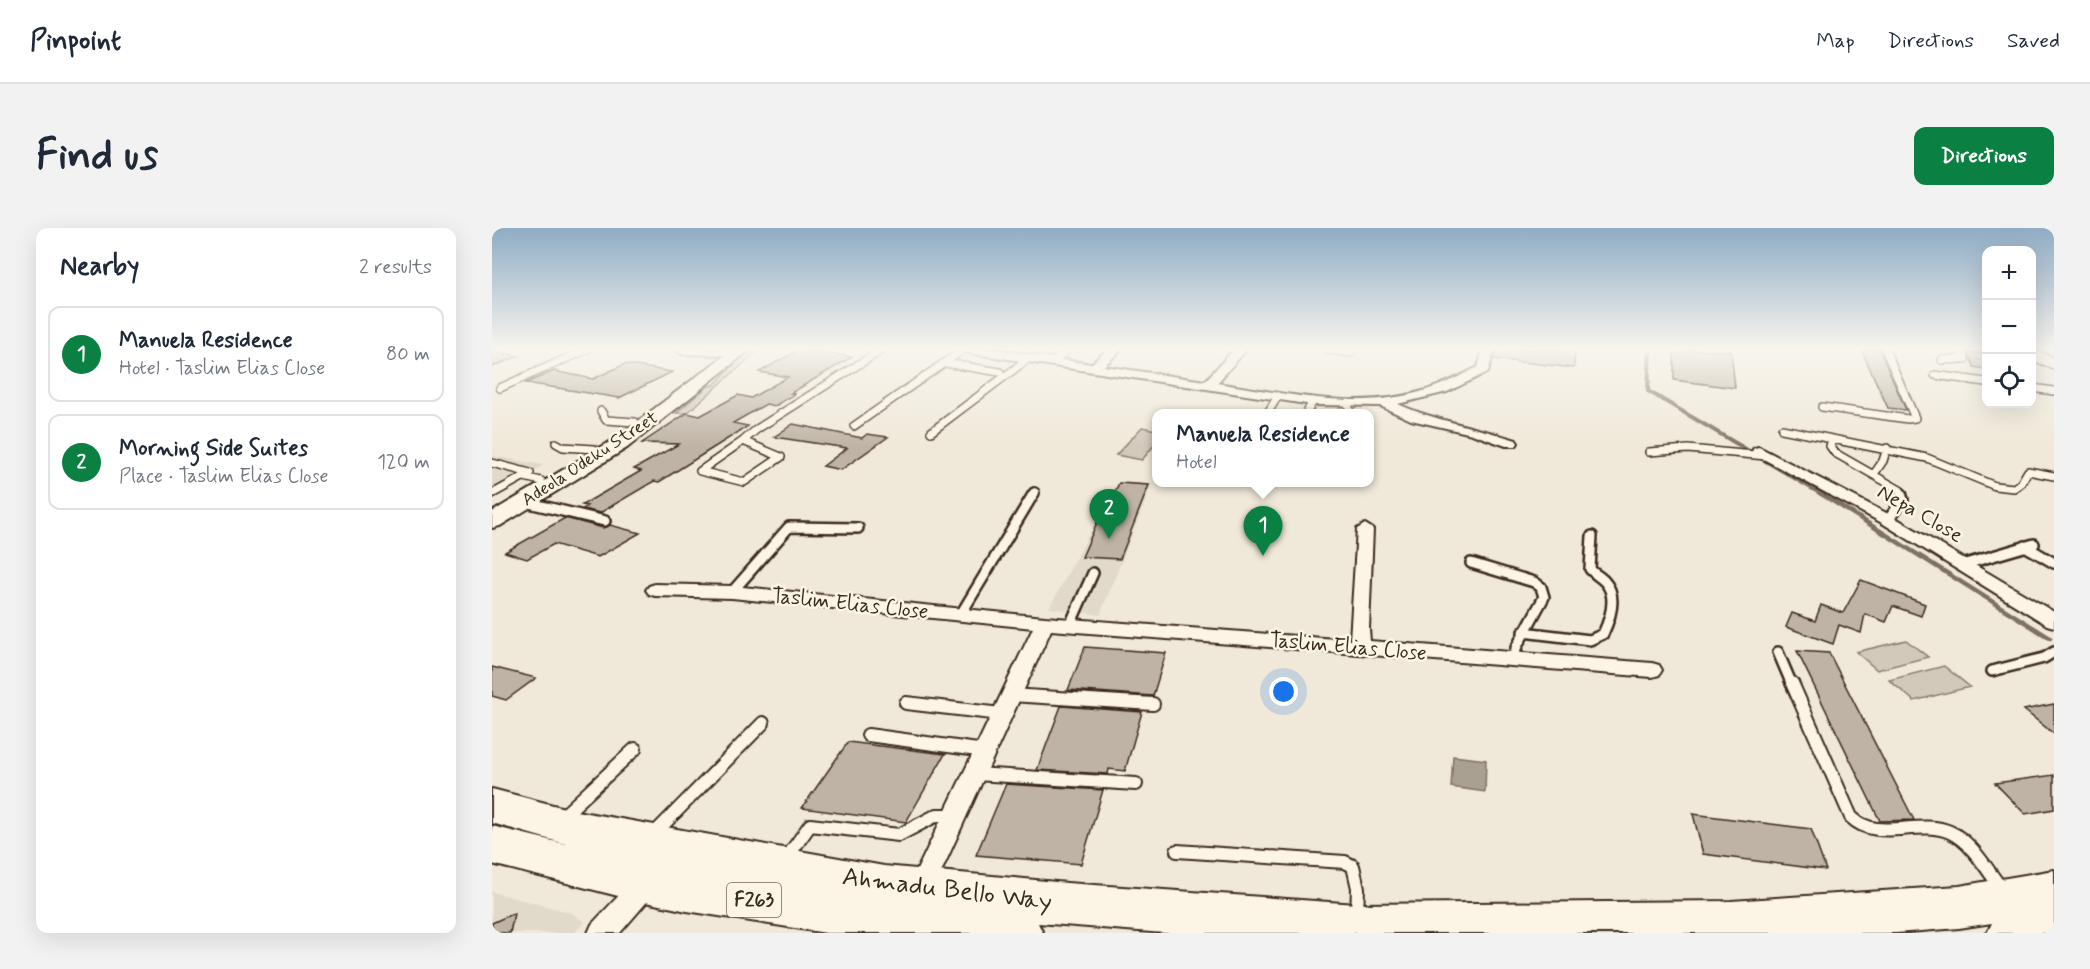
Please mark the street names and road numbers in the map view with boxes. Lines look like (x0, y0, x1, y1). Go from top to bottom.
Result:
street label: Adeola Odeku Street (517, 406, 663, 512)
street label: Nepa Close (1872, 478, 1968, 550)
street label: Taslim Elias Close (770, 582, 930, 626)
street label: Taslim Elias Close (1268, 626, 1428, 668)
street label: Ahmadu Bello Way (840, 860, 1054, 920)
road number: F263 (727, 883, 781, 917)

